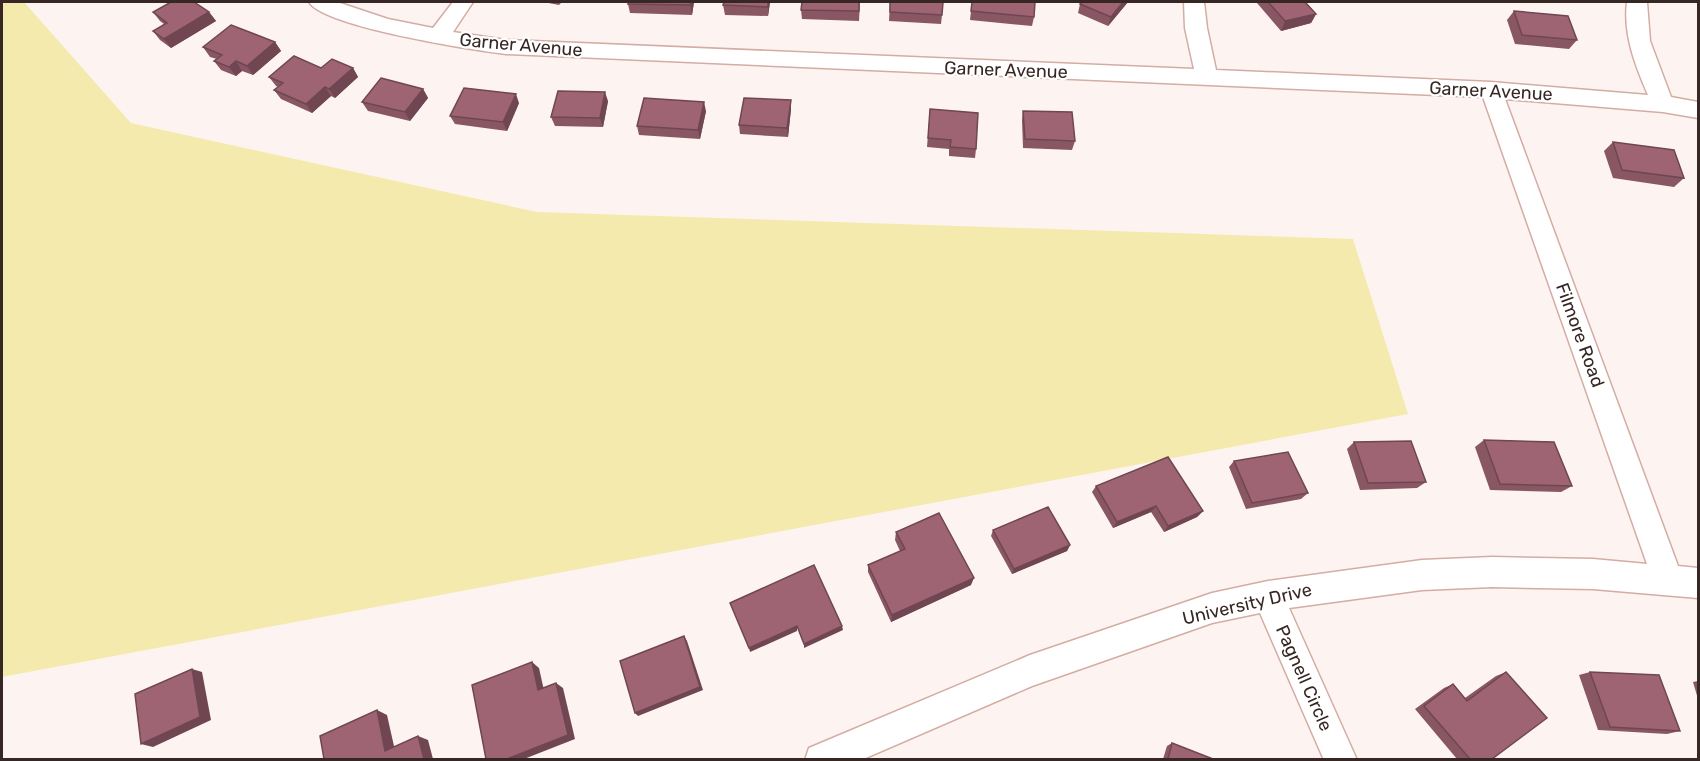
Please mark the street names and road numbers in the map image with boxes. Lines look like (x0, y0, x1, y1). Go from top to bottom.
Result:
street label: Garner Avenue (459, 29, 583, 61)
street label: Garner Avenue (944, 57, 1068, 83)
street label: Garner Avenue (1429, 77, 1553, 105)
street label: Filmore Road (1551, 280, 1609, 390)
street label: University Drive (1180, 578, 1314, 630)
street label: Pagnell Circle (1271, 622, 1337, 734)

